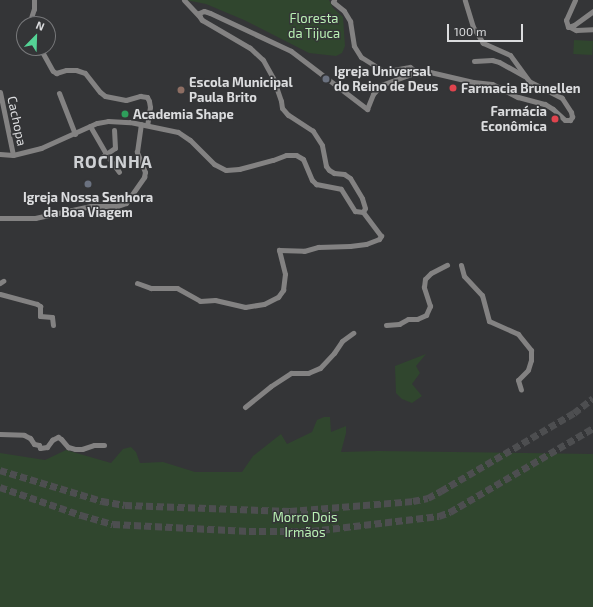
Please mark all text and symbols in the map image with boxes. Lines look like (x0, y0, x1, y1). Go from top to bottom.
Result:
park label: Floresta da Tijuca (288, 11, 340, 42)
north arrow (16, 16, 56, 56)
scale bar (449, 16, 525, 42)
text: N (34, 18, 47, 33)
text: 100 m (454, 24, 486, 38)
place label: Igreja Universal do Reino de Deus (334, 64, 439, 95)
marker: Igreja Universal do Reino de Deus (321, 74, 331, 84)
place label: Escola Municipal Paula Brito (189, 75, 293, 106)
place label: Farmacia Brunellen (461, 80, 581, 96)
marker: Farmacia Brunellen (448, 83, 458, 93)
marker: Escola Municipal Paula Brito (176, 85, 186, 95)
street label: Cachopa (4, 95, 30, 147)
place label: Farmácia Econômica (481, 104, 547, 135)
place label: Academia Shape (133, 106, 234, 122)
marker: Academia Shape (120, 109, 130, 119)
marker: Farmácia Econômica (550, 114, 560, 124)
district label: ROCINHA (73, 152, 153, 172)
marker: Igreja Nossa Senhora da Boa Viagem (83, 179, 93, 189)
place label: Igreja Nossa Senhora da Boa Viagem (23, 190, 153, 221)
park label: Morro Dois Irmãos (272, 510, 338, 541)

